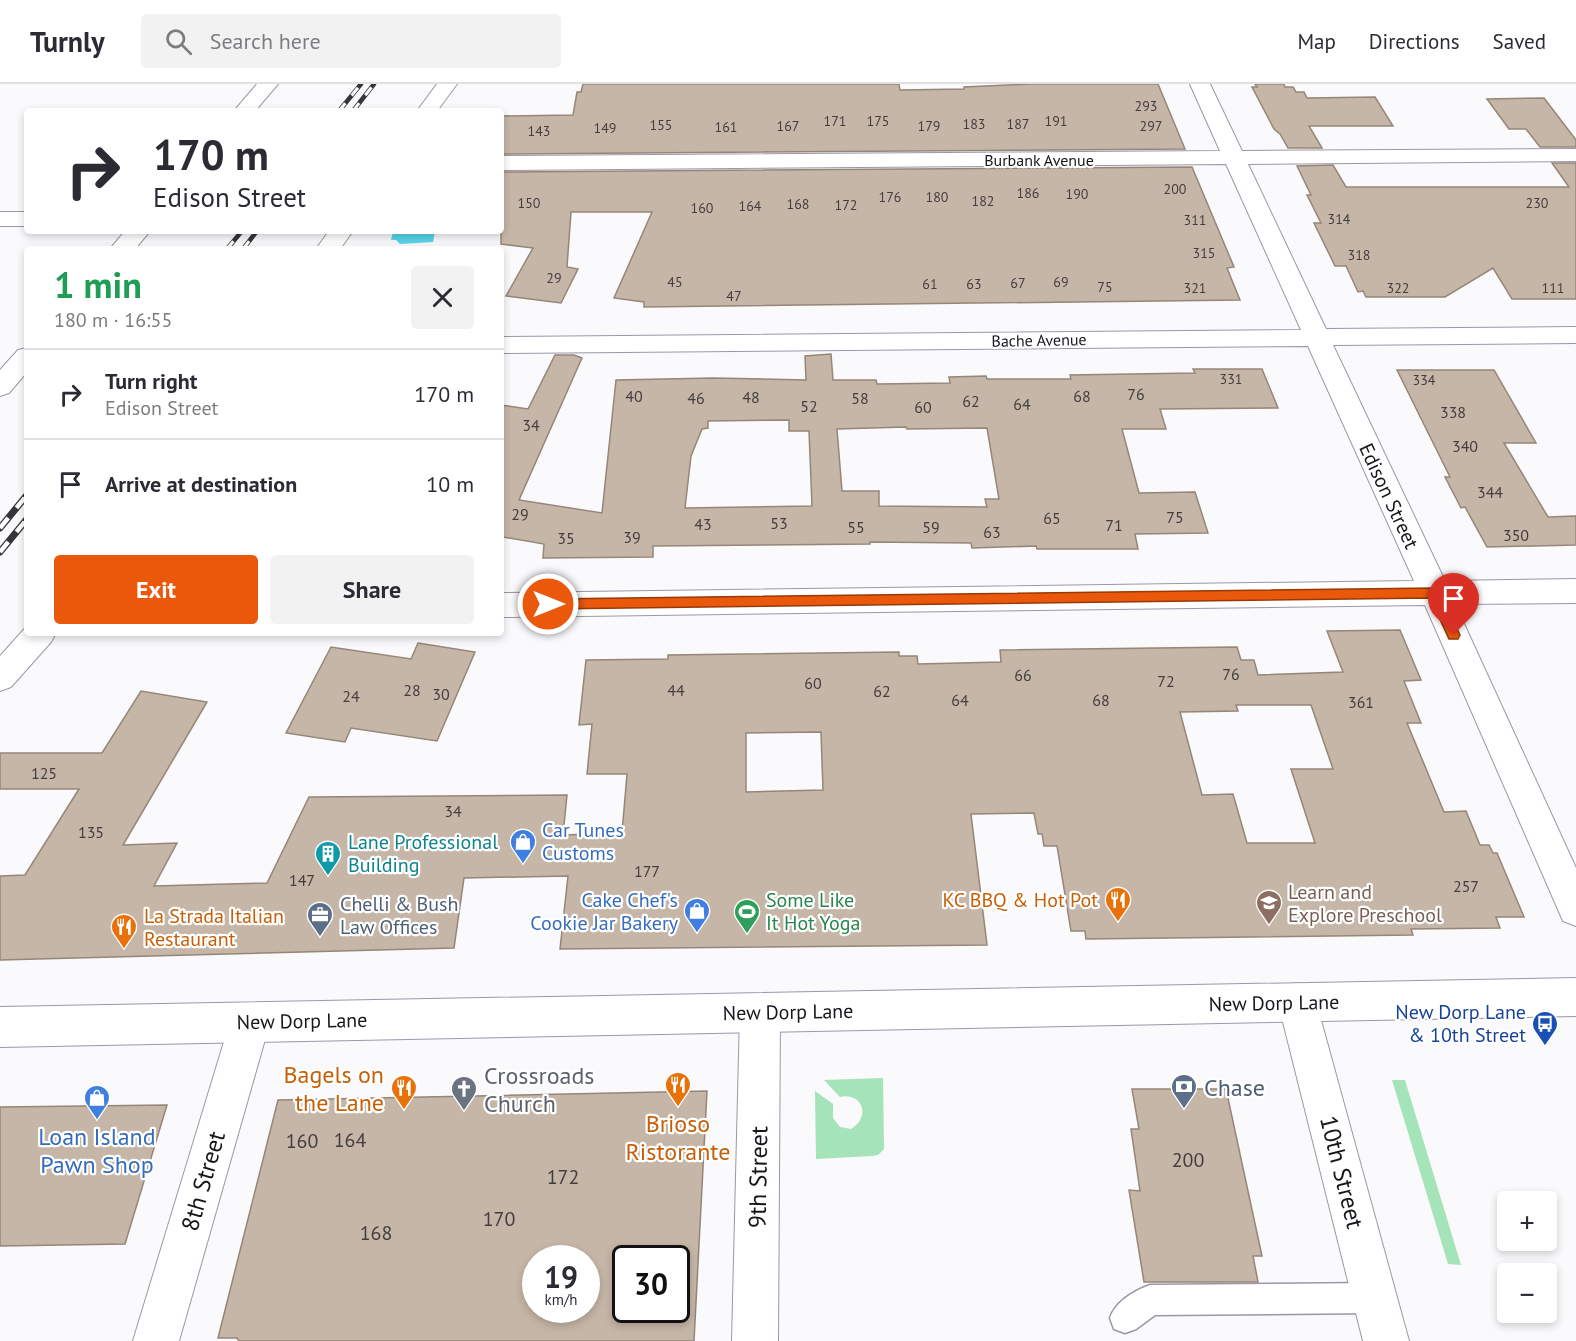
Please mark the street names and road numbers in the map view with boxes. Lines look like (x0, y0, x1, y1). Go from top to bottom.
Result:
street label: Burbank Avenue (984, 150, 1094, 170)
street label: Bache Avenue (991, 329, 1087, 351)
street label: Edison Street (1353, 439, 1425, 553)
street label: New Dorp Lane (1208, 989, 1340, 1017)
street label: New Dorp Lane (722, 998, 854, 1026)
street label: New Dorp Lane (236, 1007, 368, 1035)
street label: 10th Street (1313, 1112, 1371, 1232)
street label: 9th Street (742, 1126, 774, 1228)
street label: 8th Street (174, 1128, 232, 1234)

